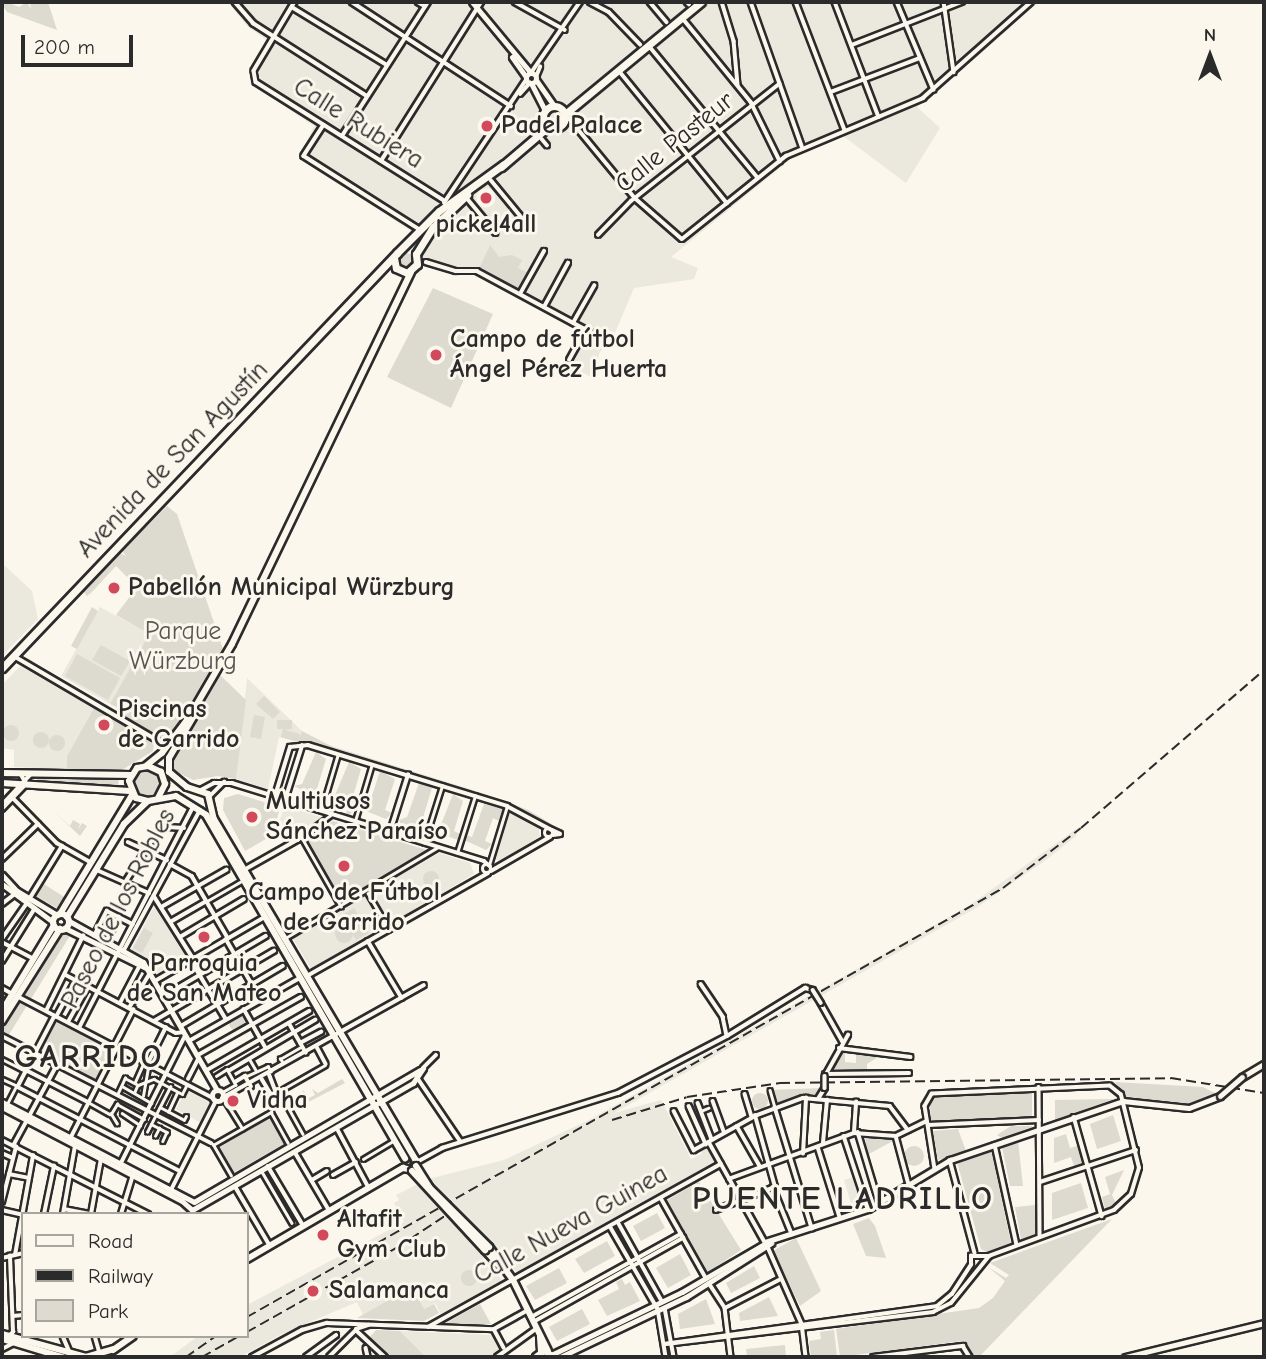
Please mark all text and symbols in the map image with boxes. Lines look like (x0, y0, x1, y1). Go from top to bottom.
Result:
scale bar (24, 21, 136, 65)
north arrow (1175, 21, 1245, 91)
text: N (1204, 24, 1216, 46)
text: 200 m (34, 35, 95, 59)
street label: Calle Rubiera (287, 72, 429, 176)
street label: Calle Pasteur (609, 86, 741, 200)
place label: Padel Palace (501, 110, 642, 142)
marker: Padel Palace (479, 118, 495, 134)
marker: pickel4all (478, 190, 494, 206)
place label: pickel4all (436, 209, 536, 241)
place label: Campo de fútbol Ángel Pérez Huerta (450, 324, 667, 386)
marker: Campo de fútbol Ángel Pérez Huerta (428, 347, 444, 363)
street label: Avenida de San Agustín (71, 355, 275, 565)
place label: Pabellón Municipal Würzburg (128, 572, 455, 604)
marker: Pabellón Municipal Würzburg (106, 580, 122, 596)
park label: Parque Würzburg (129, 616, 237, 678)
place label: Piscinas de Garrido (118, 694, 239, 756)
marker: Piscinas de Garrido (96, 717, 112, 733)
place label: Multiusos Sánchez Paraíso (266, 786, 448, 848)
street label: Paseo de los Robles (55, 804, 183, 1014)
marker: Multiusos Sánchez Paraíso (244, 809, 260, 825)
marker: Campo de Fútbol de Garrido (336, 858, 352, 874)
place label: Campo de Fútbol de Garrido (248, 877, 440, 938)
marker: Parroquia de San Mateo (196, 929, 212, 945)
place label: Parroquia de San Mateo (127, 948, 281, 1010)
district label: GARRIDO (15, 1037, 163, 1077)
place label: Vidha (247, 1085, 308, 1117)
marker: Vidha (225, 1093, 241, 1109)
street label: Calle Nueva Guinea (469, 1159, 673, 1291)
district label: PUENTE LADRILLO (694, 1179, 992, 1219)
place label: Altafit Gym Club (337, 1204, 446, 1266)
legend (21, 1212, 248, 1338)
marker: Altafit Gym Club (315, 1227, 331, 1243)
text: Road (88, 1229, 133, 1253)
text: Railway (88, 1264, 153, 1288)
place label: Salamanca (329, 1275, 449, 1307)
marker: Salamanca (303, 1281, 323, 1301)
text: Park (88, 1299, 128, 1323)

